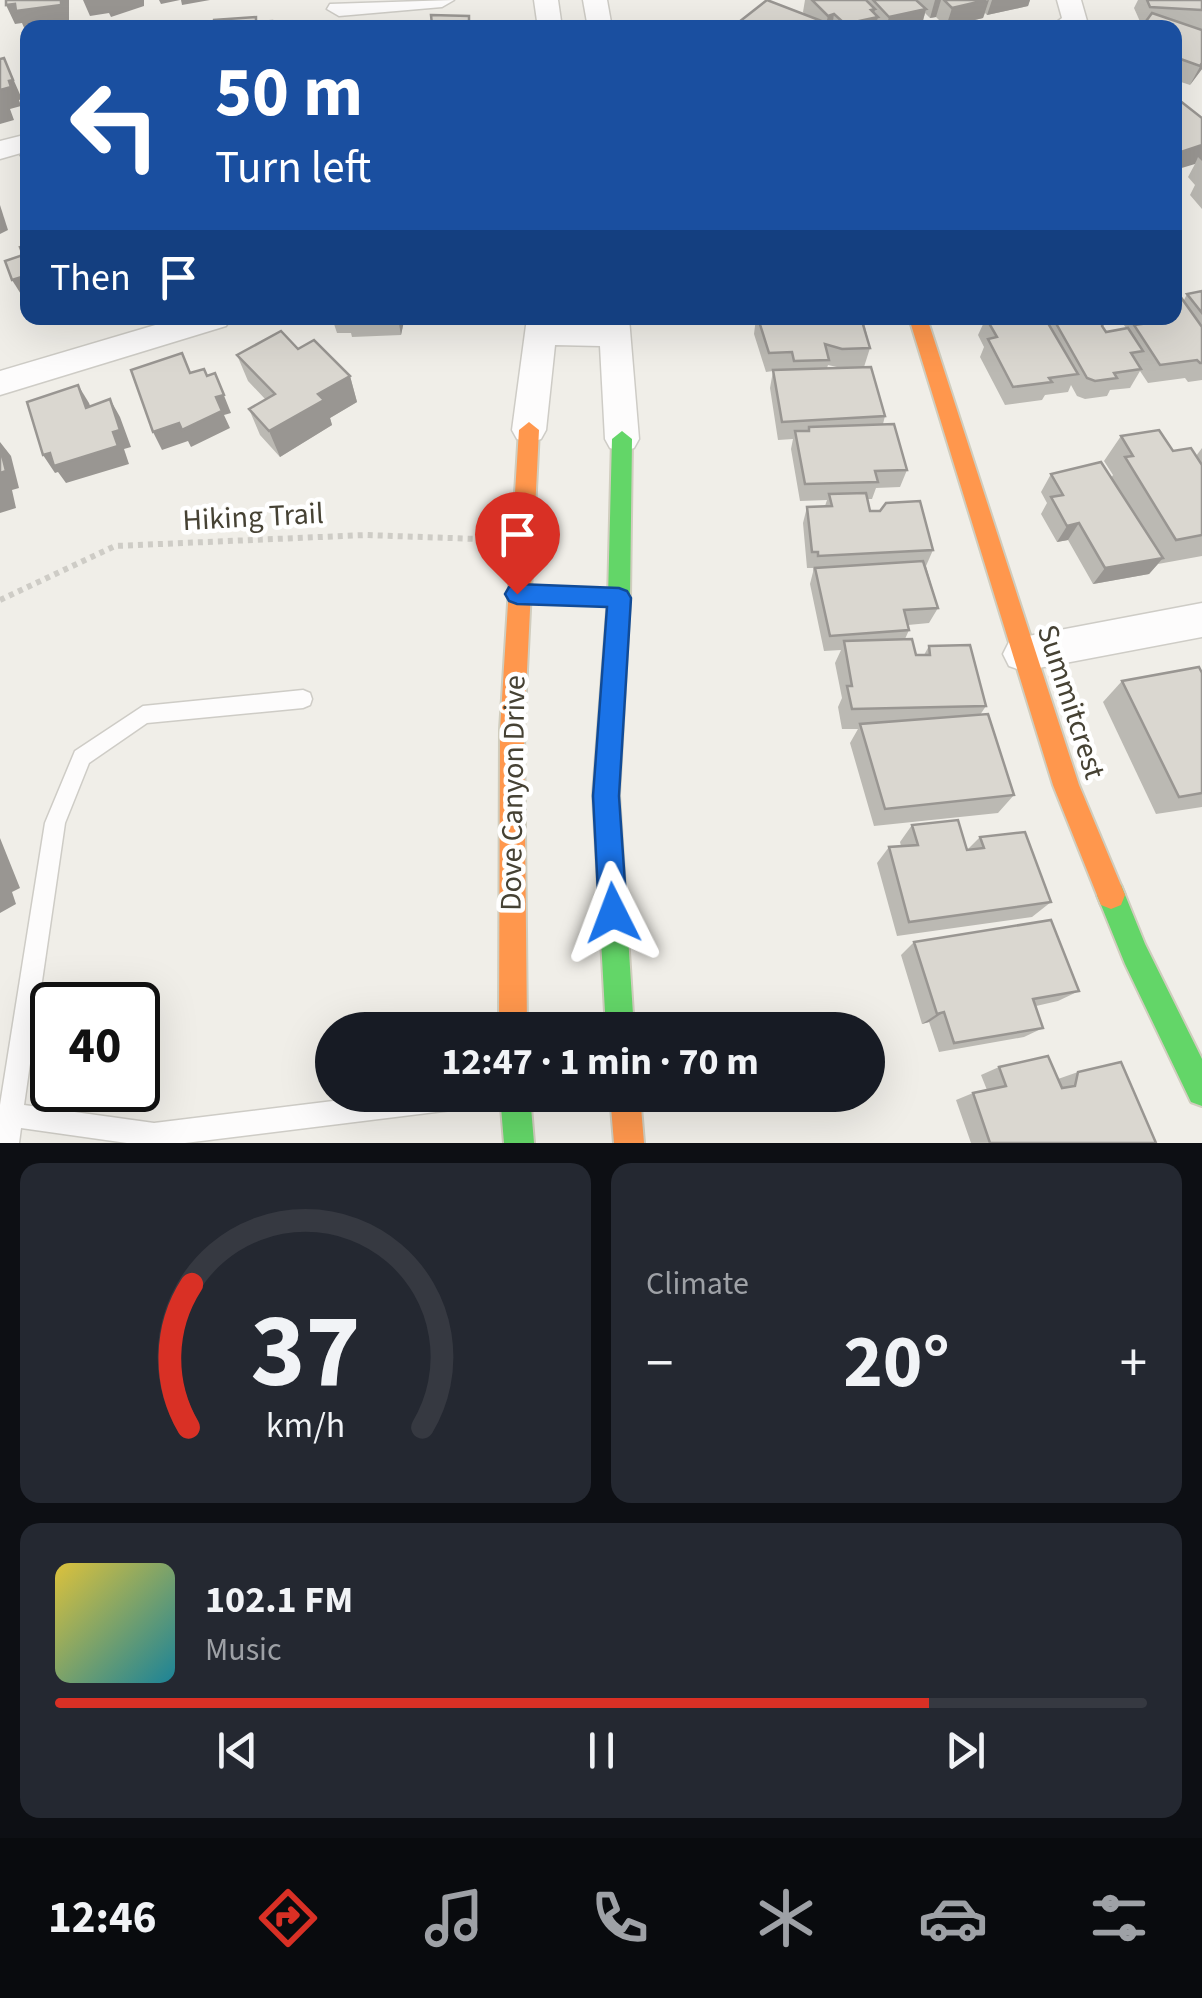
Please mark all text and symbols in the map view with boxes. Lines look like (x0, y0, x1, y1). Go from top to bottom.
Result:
text: 50 m (215, 43, 363, 143)
icon: left (50, 60, 180, 190)
text: Turn left (215, 136, 371, 200)
icon: arrive (151, 250, 206, 305)
text: Then (50, 251, 131, 305)
street label: Hiking Trail (181, 492, 325, 542)
pin (475, 492, 560, 595)
icon: arrive (490, 507, 545, 562)
street label: Summitcrest (1026, 619, 1116, 785)
street label: Dove Canyon Drive (489, 675, 537, 911)
position arrow (561, 861, 665, 965)
speed limit sign: 40 (30, 982, 160, 1112)
text: 12:47 · 1 min · 70 m (441, 1035, 759, 1089)
text: Climate (646, 1261, 749, 1307)
text: 37 (251, 1279, 360, 1427)
text: 20° (843, 1309, 950, 1416)
text: − (646, 1325, 673, 1403)
text: + (1120, 1325, 1147, 1403)
text: km/h (266, 1400, 345, 1451)
text: 102.1 FM (205, 1573, 353, 1627)
text: Music (205, 1627, 282, 1673)
icon: previous (210, 1723, 265, 1778)
icon: pause (574, 1723, 629, 1778)
icon: next (938, 1723, 993, 1778)
icon: directions (253, 1883, 323, 1953)
icon: music (419, 1883, 489, 1953)
icon: phone (585, 1883, 655, 1953)
icon: climate (751, 1883, 821, 1953)
icon: car (918, 1883, 988, 1953)
icon: filters (1084, 1883, 1154, 1953)
text: 12:46 (48, 1886, 157, 1950)

